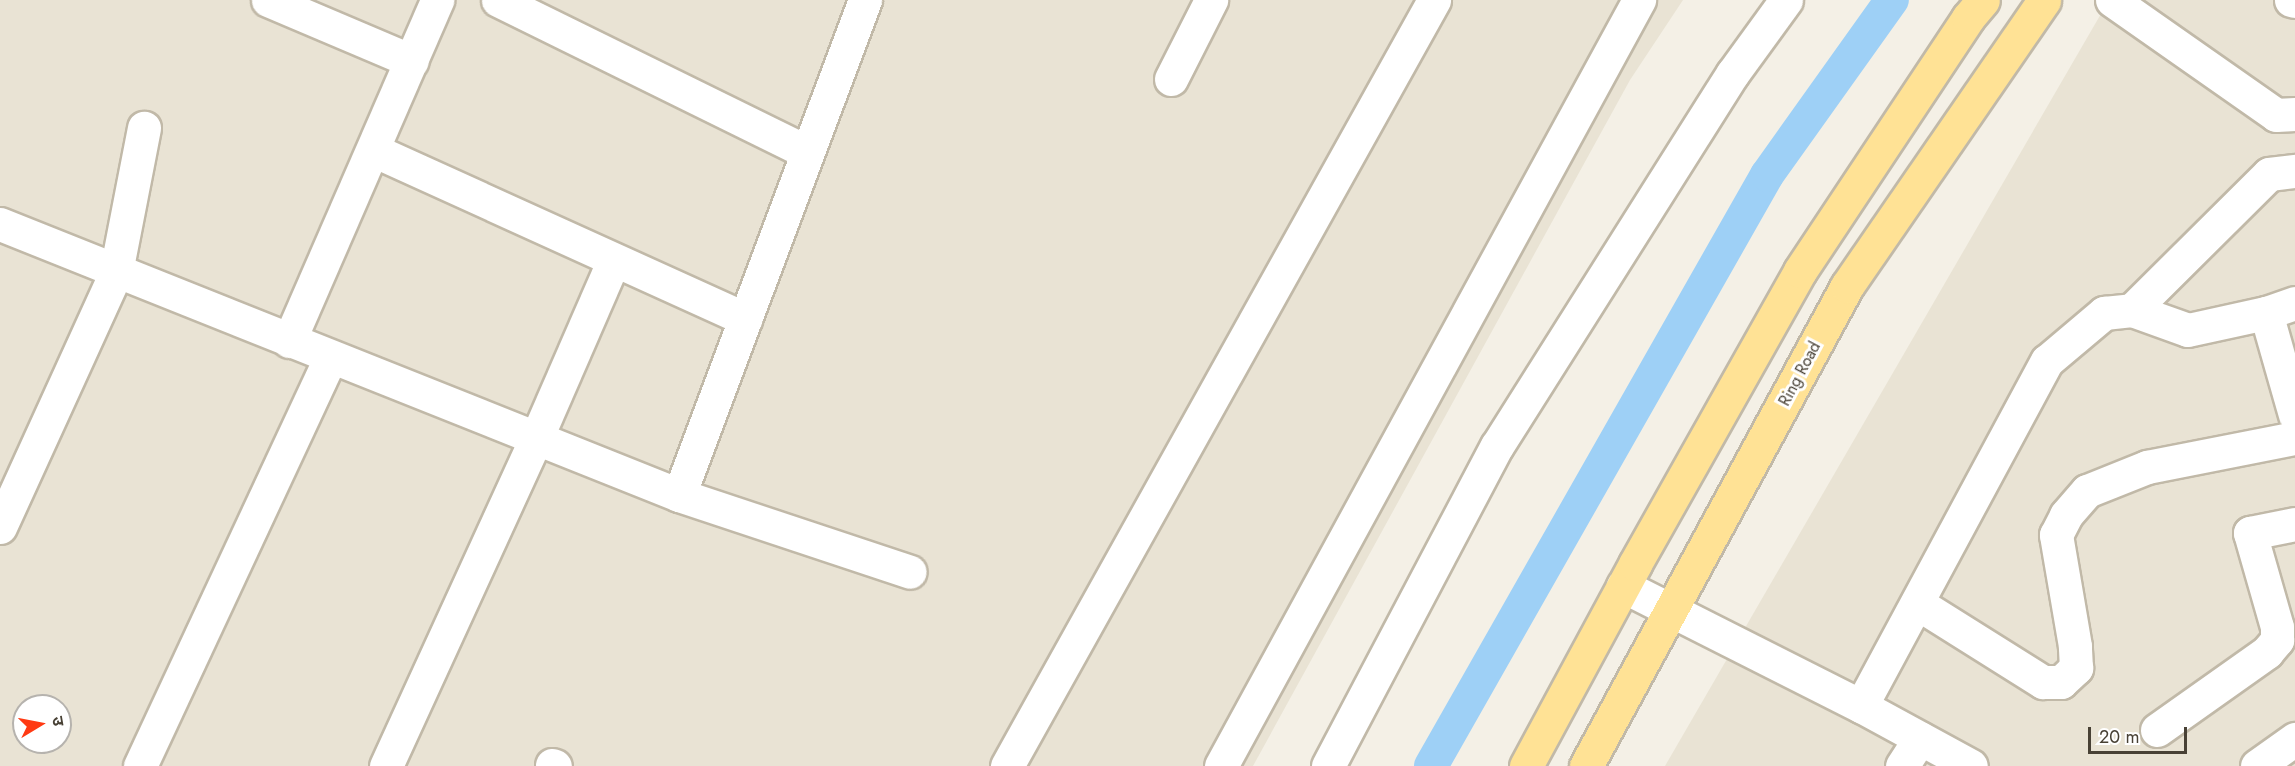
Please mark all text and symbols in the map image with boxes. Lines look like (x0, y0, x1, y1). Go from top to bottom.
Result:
street label: Ring Road (1775, 339, 1825, 409)
north arrow (12, 694, 72, 754)
text: उ (46, 715, 70, 728)
scale bar (2091, 715, 2190, 753)
text: 20 m (2099, 724, 2139, 750)

